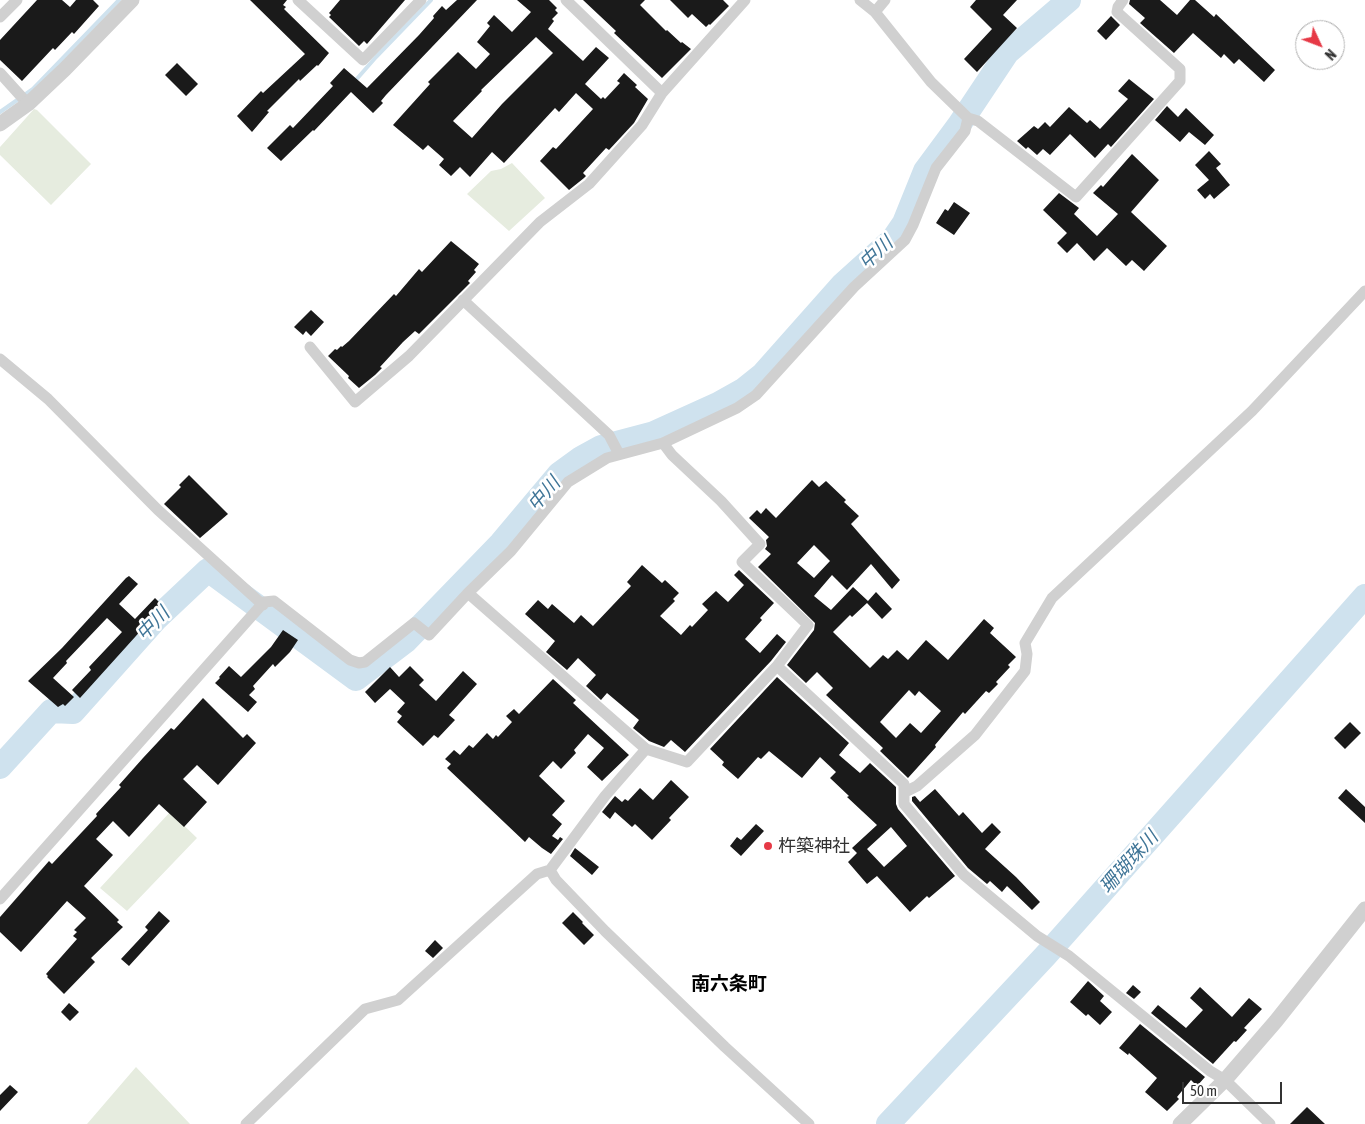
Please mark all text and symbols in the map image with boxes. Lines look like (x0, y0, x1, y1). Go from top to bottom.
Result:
north arrow (1295, 20, 1345, 70)
text: N (1322, 46, 1339, 63)
water label: 中川 (854, 232, 898, 274)
water label: 中川 (523, 472, 565, 516)
water label: 中川 (132, 602, 174, 646)
water label: 珊瑚珠川 (1095, 826, 1163, 898)
place label: 杵築神社 (778, 835, 850, 857)
marker: 杵築神社 (762, 840, 774, 852)
district label: 南六条町 (691, 973, 767, 995)
scale bar (1185, 1072, 1285, 1104)
text: 50 m (1190, 1082, 1217, 1099)

